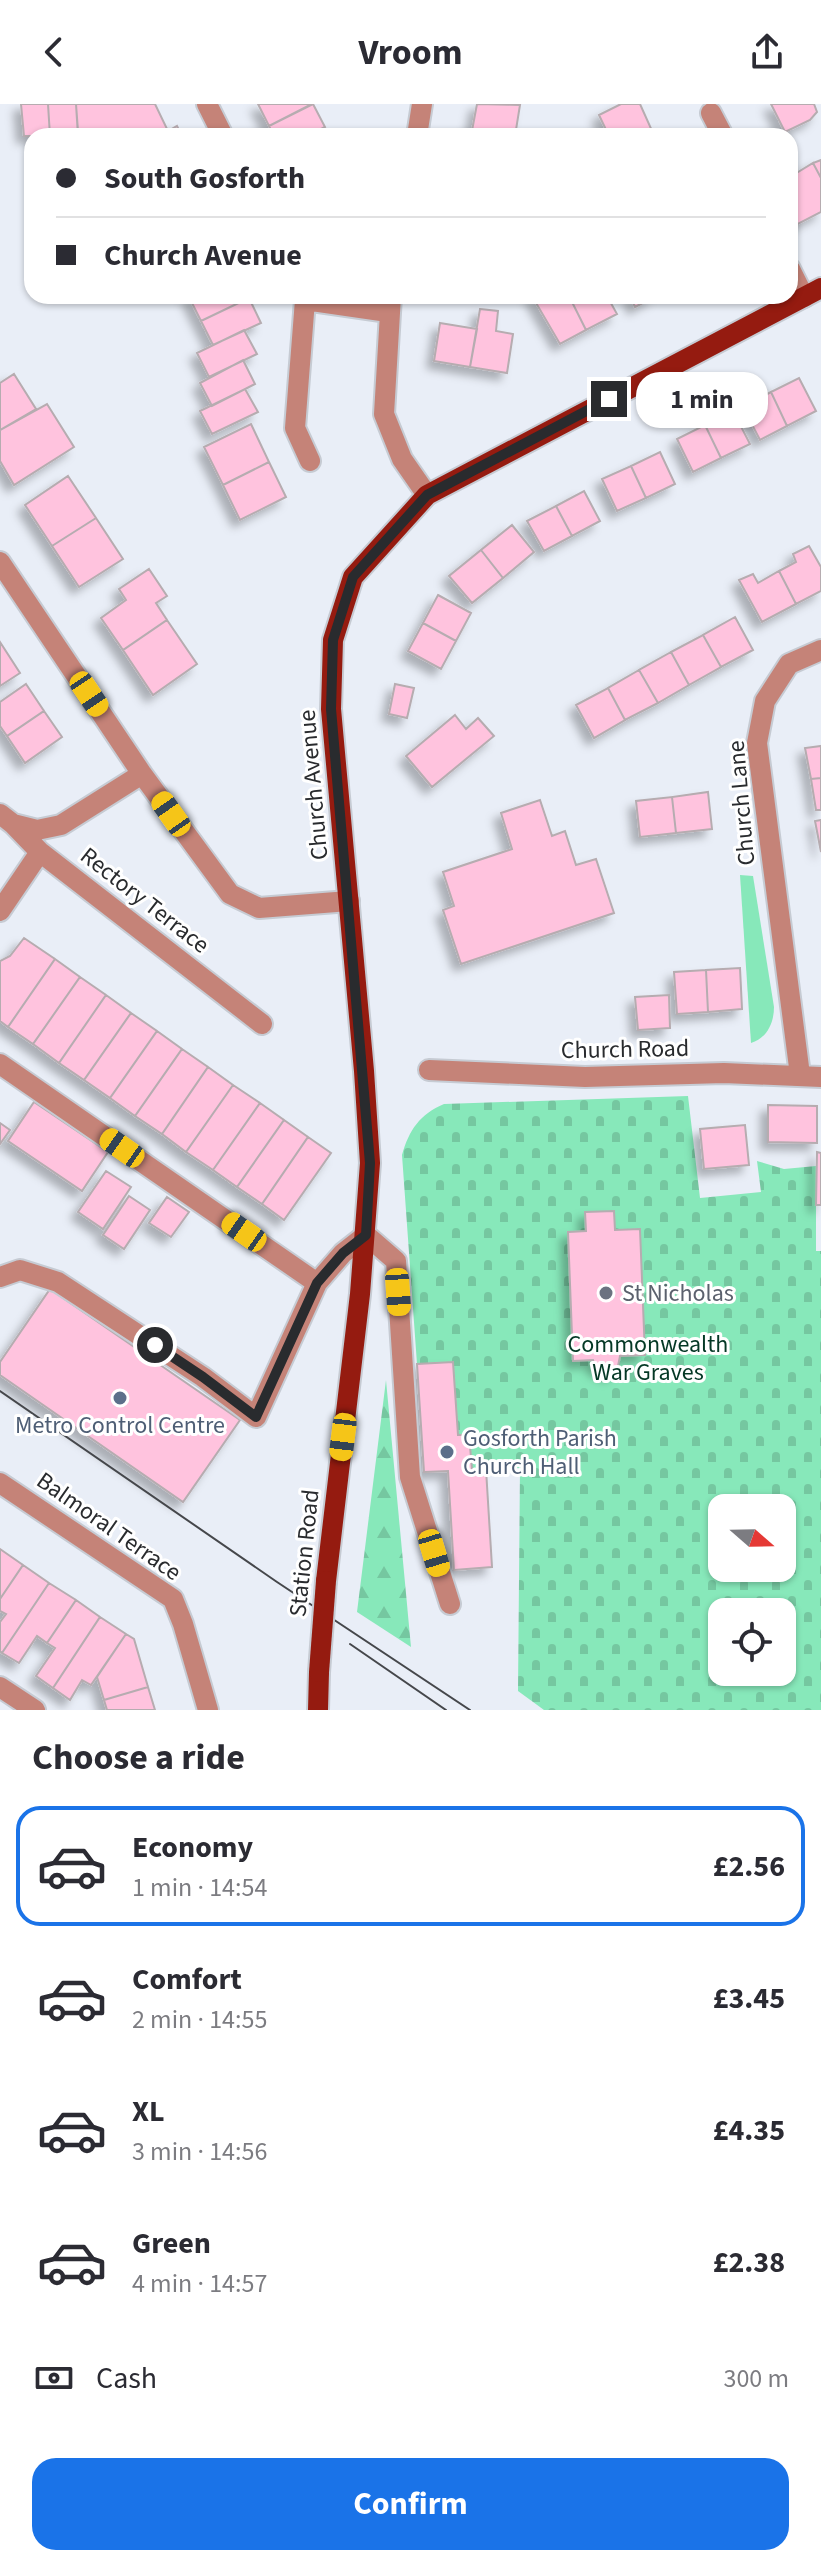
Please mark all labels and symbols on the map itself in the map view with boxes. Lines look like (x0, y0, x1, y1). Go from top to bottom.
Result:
callout: 1 min (637, 371, 769, 427)
route end (591, 381, 627, 417)
car (66, 667, 112, 721)
street label: Church Avenue (289, 708, 337, 862)
street label: Church Lane (719, 739, 764, 867)
car (147, 787, 195, 841)
street label: Rectory Terrace (73, 839, 217, 962)
street label: Church Road (561, 1031, 689, 1068)
car (95, 1124, 149, 1172)
car (217, 1208, 271, 1256)
car (384, 1267, 412, 1317)
place label: St Nicholas (622, 1276, 734, 1311)
marker: St Nicholas (597, 1284, 615, 1302)
route start (137, 1327, 173, 1363)
park label: Commonwealth War Graves (568, 1327, 728, 1390)
marker: Metro Control Centre (111, 1389, 129, 1407)
place label: Metro Control Centre (15, 1408, 225, 1443)
car (328, 1412, 358, 1462)
place label: Gosforth Parish Church Hall (463, 1421, 617, 1484)
marker: Gosforth Parish Church Hall (438, 1443, 456, 1461)
street label: Balmoral Terrace (29, 1463, 188, 1589)
street label: Station Road (280, 1488, 329, 1619)
north arrow (708, 1494, 796, 1582)
car (416, 1527, 452, 1579)

